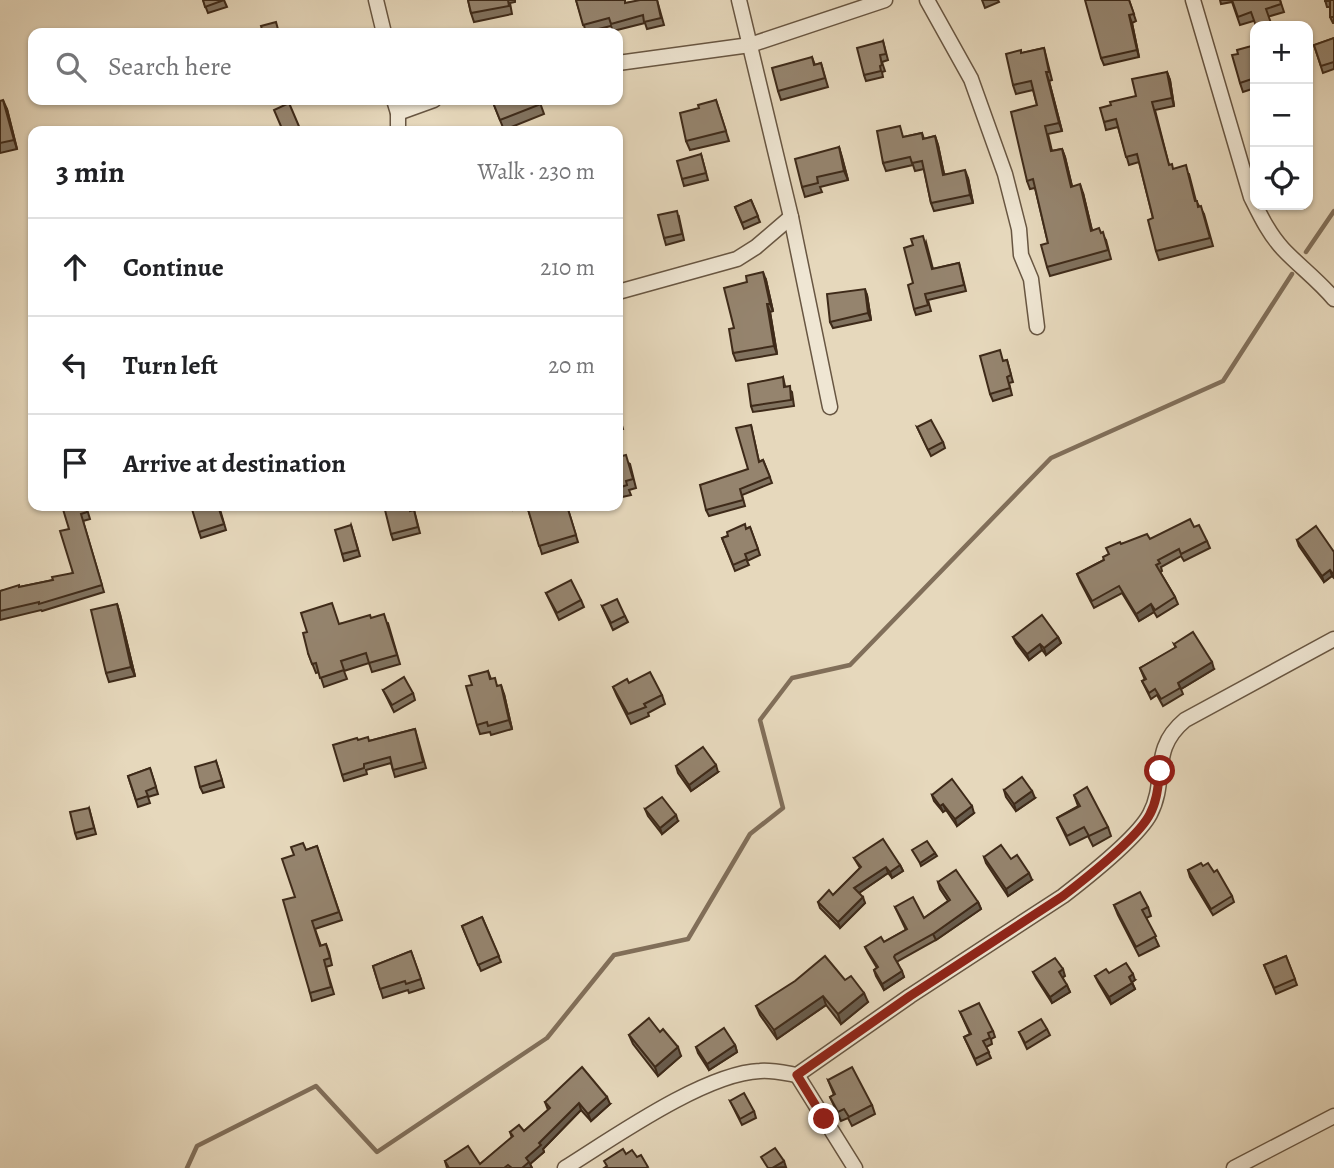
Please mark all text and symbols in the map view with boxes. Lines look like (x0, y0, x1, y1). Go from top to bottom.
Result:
map controls (1250, 21, 1313, 210)
button: + (1250, 21, 1313, 84)
search box (28, 28, 623, 105)
icon: search (52, 48, 90, 86)
text: Search here (108, 49, 232, 84)
button: − (1250, 84, 1313, 147)
button: locate (1250, 147, 1313, 210)
text: 3 min (56, 152, 125, 192)
text: Walk · 230 m (478, 156, 595, 187)
icon: ahead (56, 248, 94, 286)
text: Continue (123, 250, 224, 285)
text: 210 m (540, 252, 595, 283)
icon: left (56, 346, 94, 384)
text: Turn left (123, 348, 218, 383)
text: 20 m (548, 350, 595, 381)
icon: arrive (56, 444, 94, 482)
text: Arrive at destination (123, 446, 346, 481)
route start (1144, 755, 1175, 786)
route end (808, 1103, 839, 1134)

